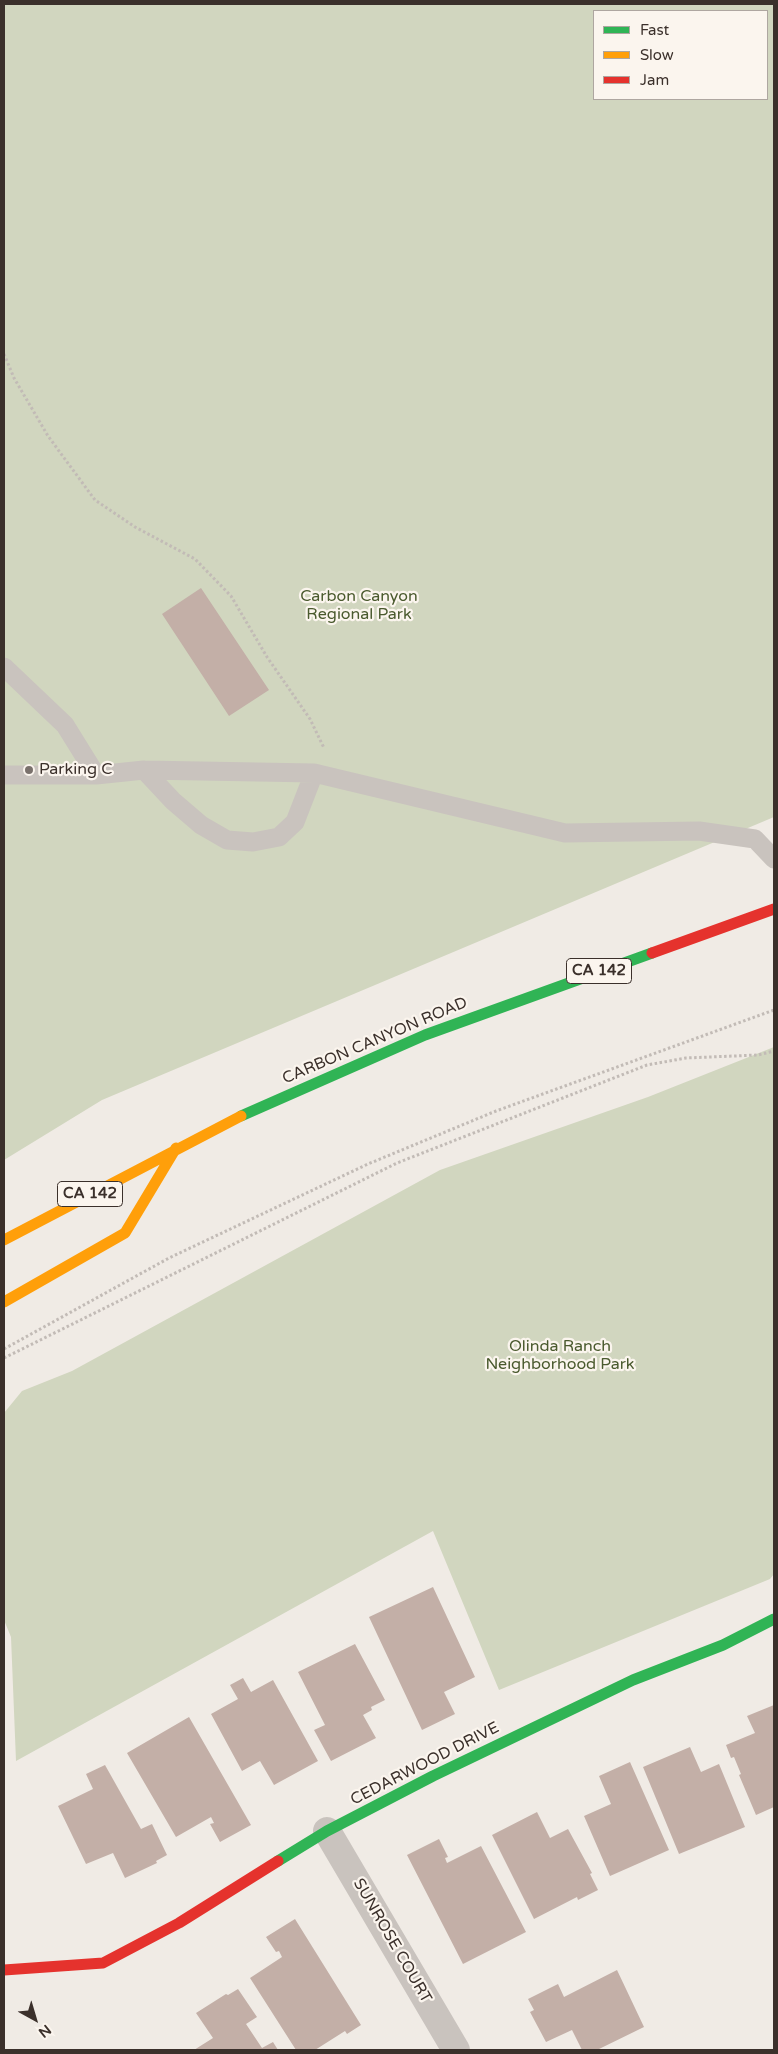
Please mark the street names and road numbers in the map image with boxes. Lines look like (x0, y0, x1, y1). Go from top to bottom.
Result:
road number: CA 142 (566, 958, 632, 984)
street label: CARBON CANYON ROAD (280, 993, 470, 1089)
road number: CA 142 (58, 1182, 122, 1206)
street label: CEDARWOOD DRIVE (348, 1718, 502, 1810)
street label: SUNROSE COURT (349, 1875, 435, 2007)

